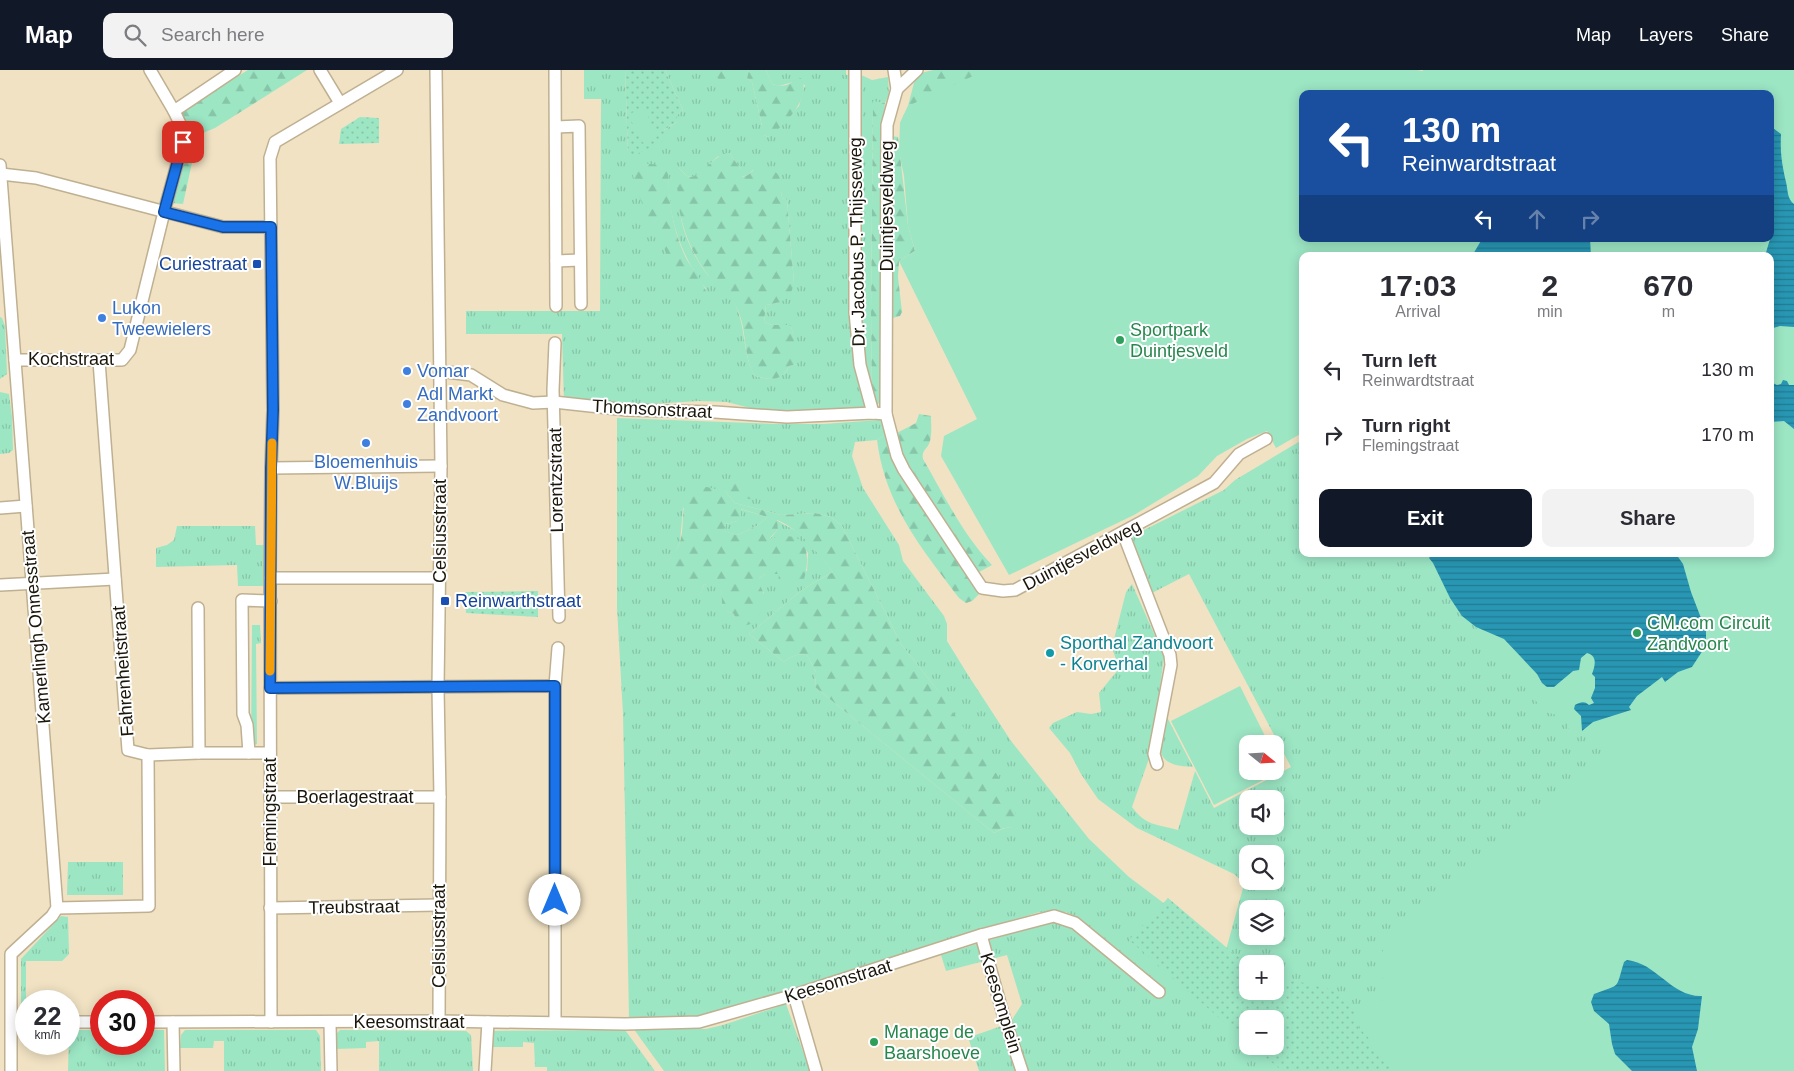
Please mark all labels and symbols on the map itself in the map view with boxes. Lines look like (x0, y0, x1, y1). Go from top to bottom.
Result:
pin (162, 121, 204, 163)
street label: Dr. Jacobus P. Thijsseweg (845, 137, 869, 347)
street label: Duintjesveldweg (877, 140, 897, 272)
place label: Curiestraat (159, 254, 247, 274)
marker: Curiestraat (251, 258, 263, 270)
place label: Lukon Tweewielers (112, 298, 211, 339)
marker: Lukon Tweewielers (96, 312, 108, 324)
place label: Sportpark Duintjesveld (1130, 320, 1228, 361)
marker: Sportpark Duintjesveld (1114, 334, 1126, 346)
street label: Kochstraat (28, 349, 114, 369)
place label: Vomar (417, 361, 469, 381)
marker: Vomar (401, 365, 413, 377)
place label: Adl Markt Zandvoort (417, 384, 498, 425)
street label: Thomsonstraat (592, 396, 712, 422)
marker: Adl Markt Zandvoort (401, 398, 413, 410)
street label: Lorentzstraat (545, 427, 567, 533)
marker: Bloemenhuis W.Bluijs (360, 437, 372, 449)
place label: Bloemenhuis W.Bluijs (314, 452, 418, 493)
street label: Celsiusstraat (430, 479, 450, 583)
street label: Duintjesveldweg (1019, 515, 1145, 595)
street label: Kamerlingh Onnesstraat (18, 529, 54, 725)
place label: Reinwarthstraat (455, 591, 581, 611)
marker: Reinwarthstraat (439, 595, 451, 607)
street label: Fahrenheitstraat (108, 605, 138, 737)
place label: CM.com Circuit Zandvoort (1647, 613, 1770, 654)
marker: CM.com Circuit Zandvoort (1631, 627, 1643, 639)
place label: Sporthal Zandvoort - Korverhal (1060, 633, 1213, 674)
marker: Sporthal Zandvoort - Korverhal (1044, 647, 1056, 659)
north arrow (1239, 735, 1284, 780)
street label: Flemingstraat (260, 757, 280, 867)
street label: Boerlagestraat (296, 787, 414, 807)
position arrow (528, 873, 580, 925)
street label: Celsiusstraat (429, 884, 449, 988)
street label: Treubstraat (308, 896, 400, 918)
street label: Keesomplein (976, 950, 1026, 1056)
street label: Keesomstraat (782, 955, 894, 1007)
speed limit sign: 30 (90, 990, 155, 1055)
street label: Keesomstraat (353, 1012, 465, 1032)
place label: Manage de Baarshoeve (884, 1022, 980, 1063)
marker: Manage de Baarshoeve (868, 1036, 880, 1048)

